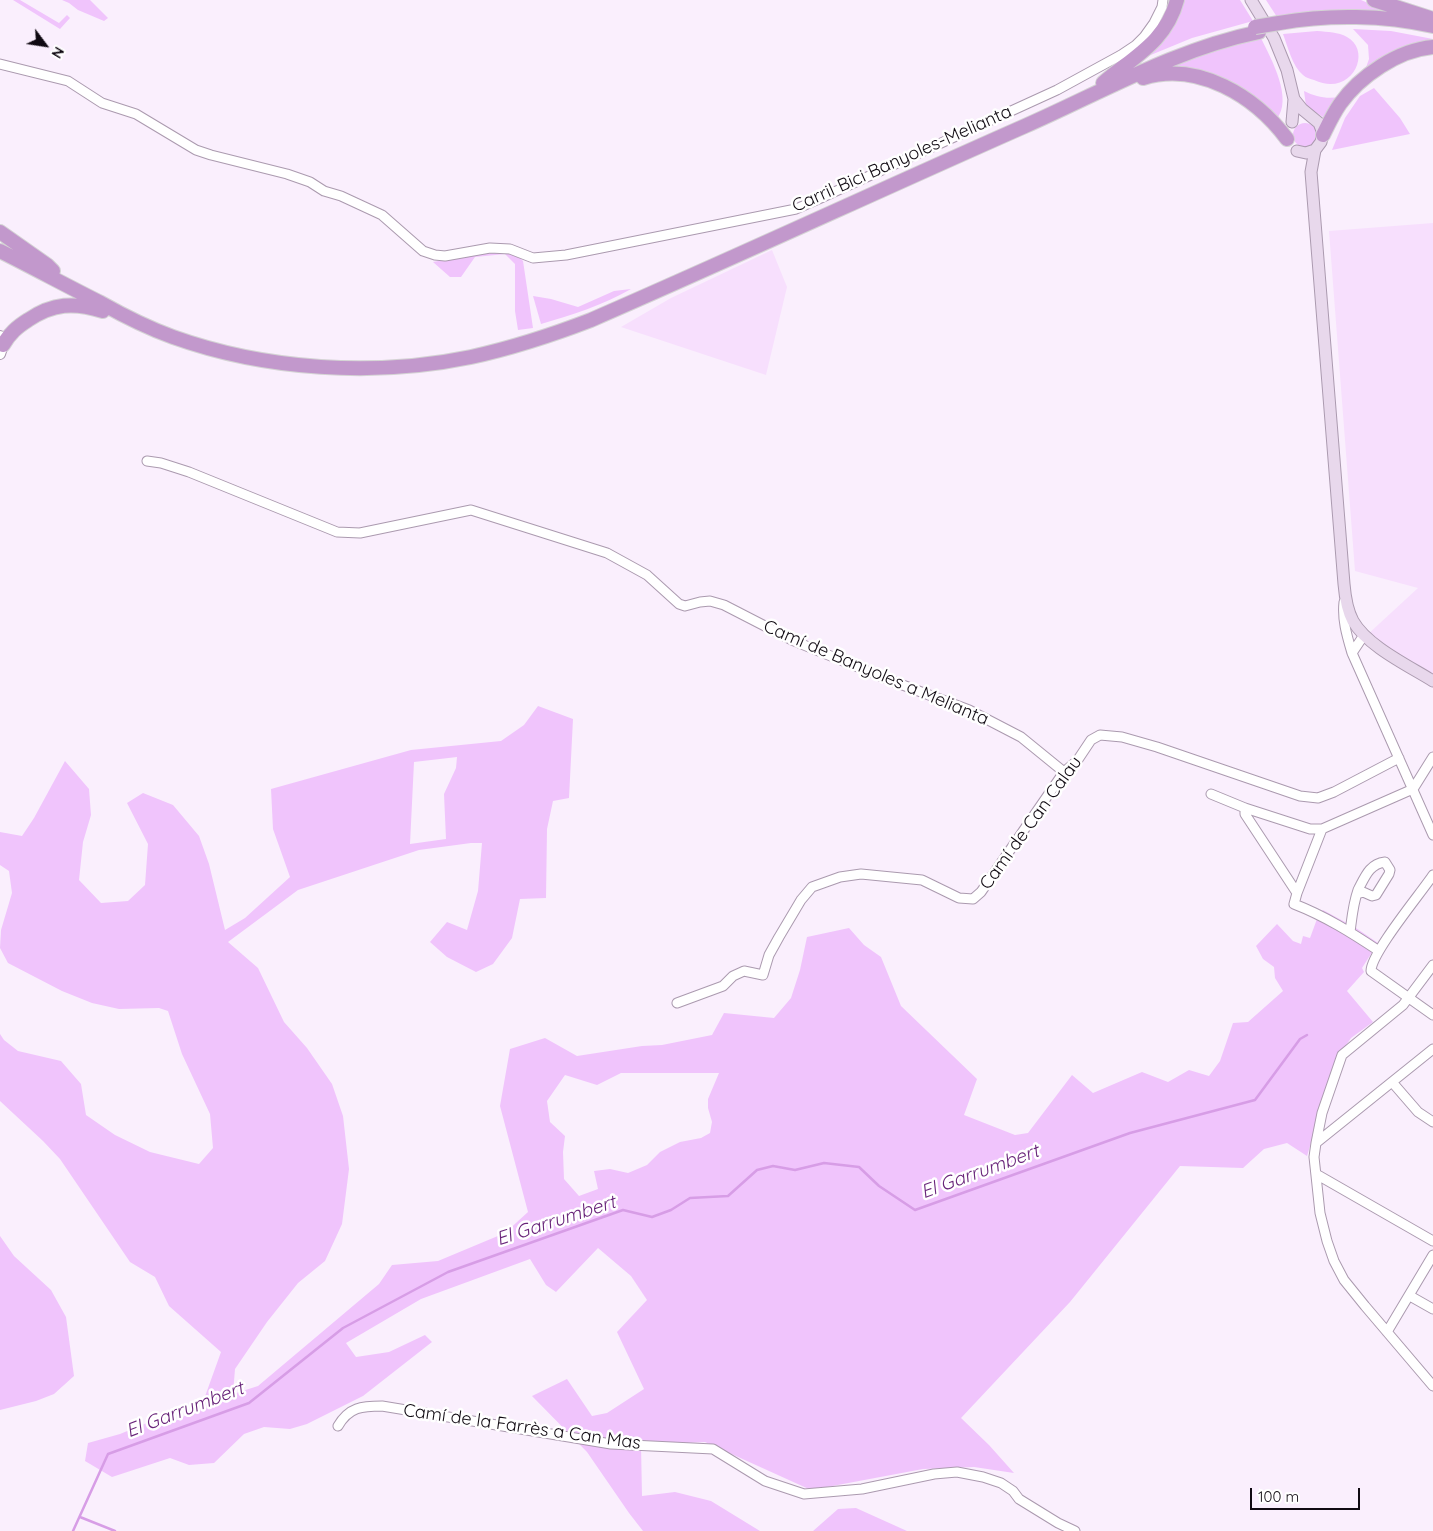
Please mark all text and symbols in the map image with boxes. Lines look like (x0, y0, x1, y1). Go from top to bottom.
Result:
north arrow (20, 20, 70, 70)
text: N (47, 44, 68, 62)
street label: Carril Bici Banyoles-Melianta (789, 101, 1015, 217)
street label: Camí de Banyoles a Melianta (760, 616, 992, 730)
street label: Camí de Can Calau (975, 752, 1087, 894)
water label: El Garrumbert (918, 1140, 1042, 1204)
water label: El Garrumbert (493, 1191, 619, 1251)
water label: El Garrumbert (123, 1377, 247, 1443)
street label: Camí de la Farrès a Can Mas (402, 1400, 642, 1454)
scale bar (1253, 1478, 1363, 1510)
text: 100 m (1258, 1487, 1299, 1506)

